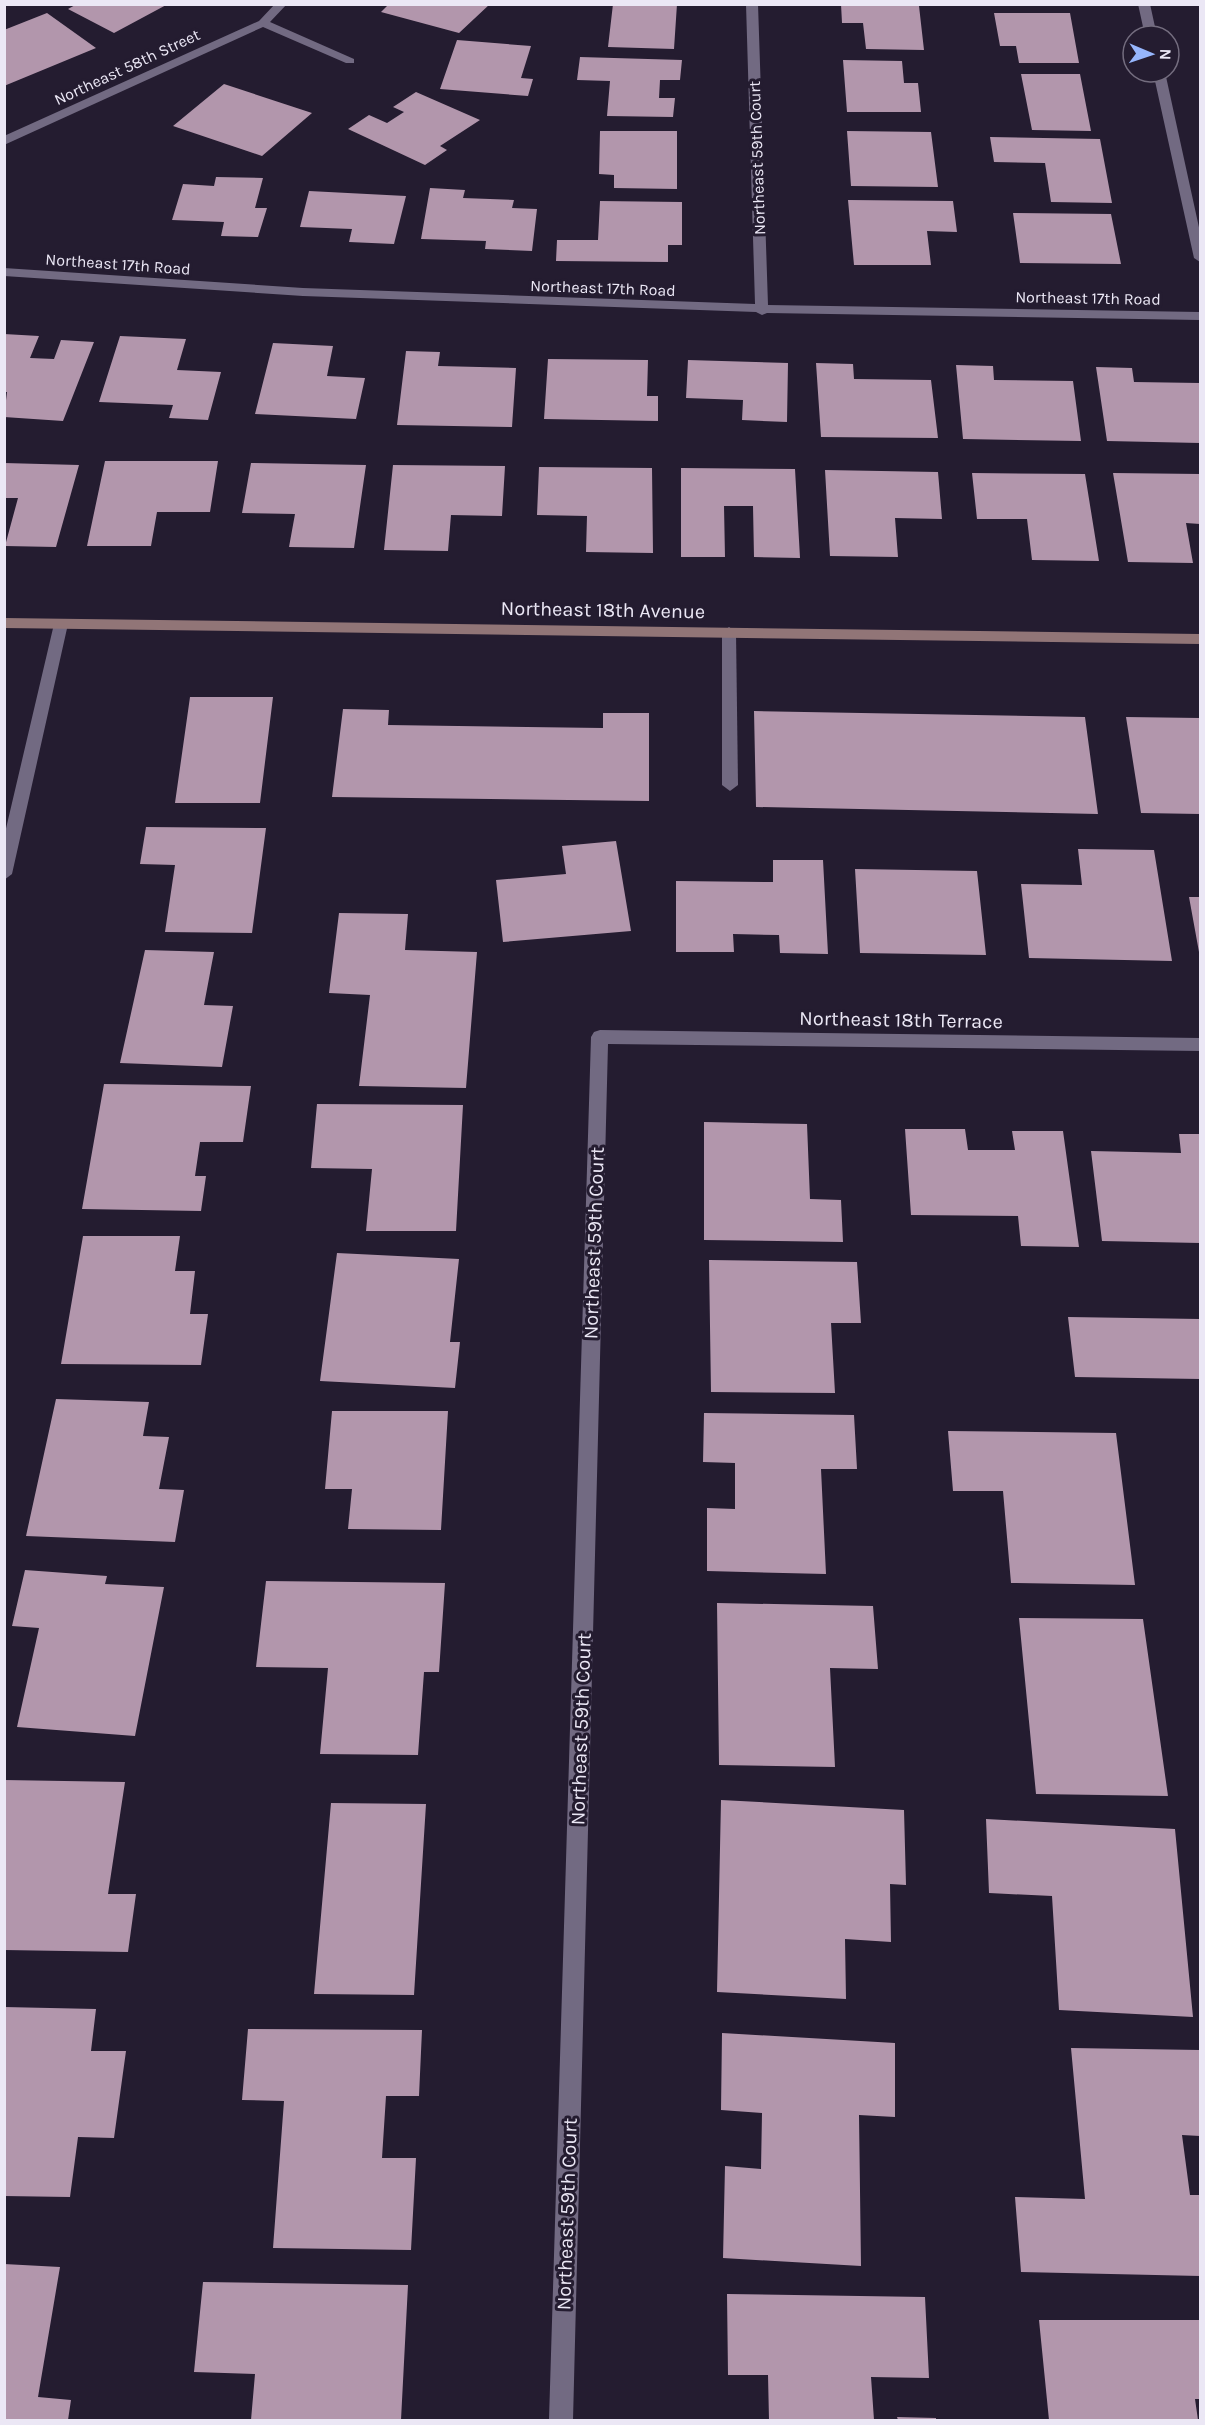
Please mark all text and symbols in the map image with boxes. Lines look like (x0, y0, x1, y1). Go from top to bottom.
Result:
north arrow (1121, 24, 1181, 84)
street label: Northeast 58th Street (51, 25, 203, 109)
text: N (1156, 48, 1175, 61)
street label: Northeast 59th Court (745, 81, 769, 235)
street label: Northeast 17th Road (45, 249, 191, 279)
street label: Northeast 17th Road (530, 276, 676, 300)
street label: Northeast 17th Road (1015, 287, 1161, 309)
street label: Northeast 18th Avenue (501, 597, 705, 623)
street label: Northeast 18th Terrace (799, 1007, 1003, 1033)
street label: Northeast 59th Court (579, 1146, 609, 1340)
street label: Northeast 59th Court (566, 1632, 596, 1826)
street label: Northeast 59th Court (552, 2117, 582, 2311)

